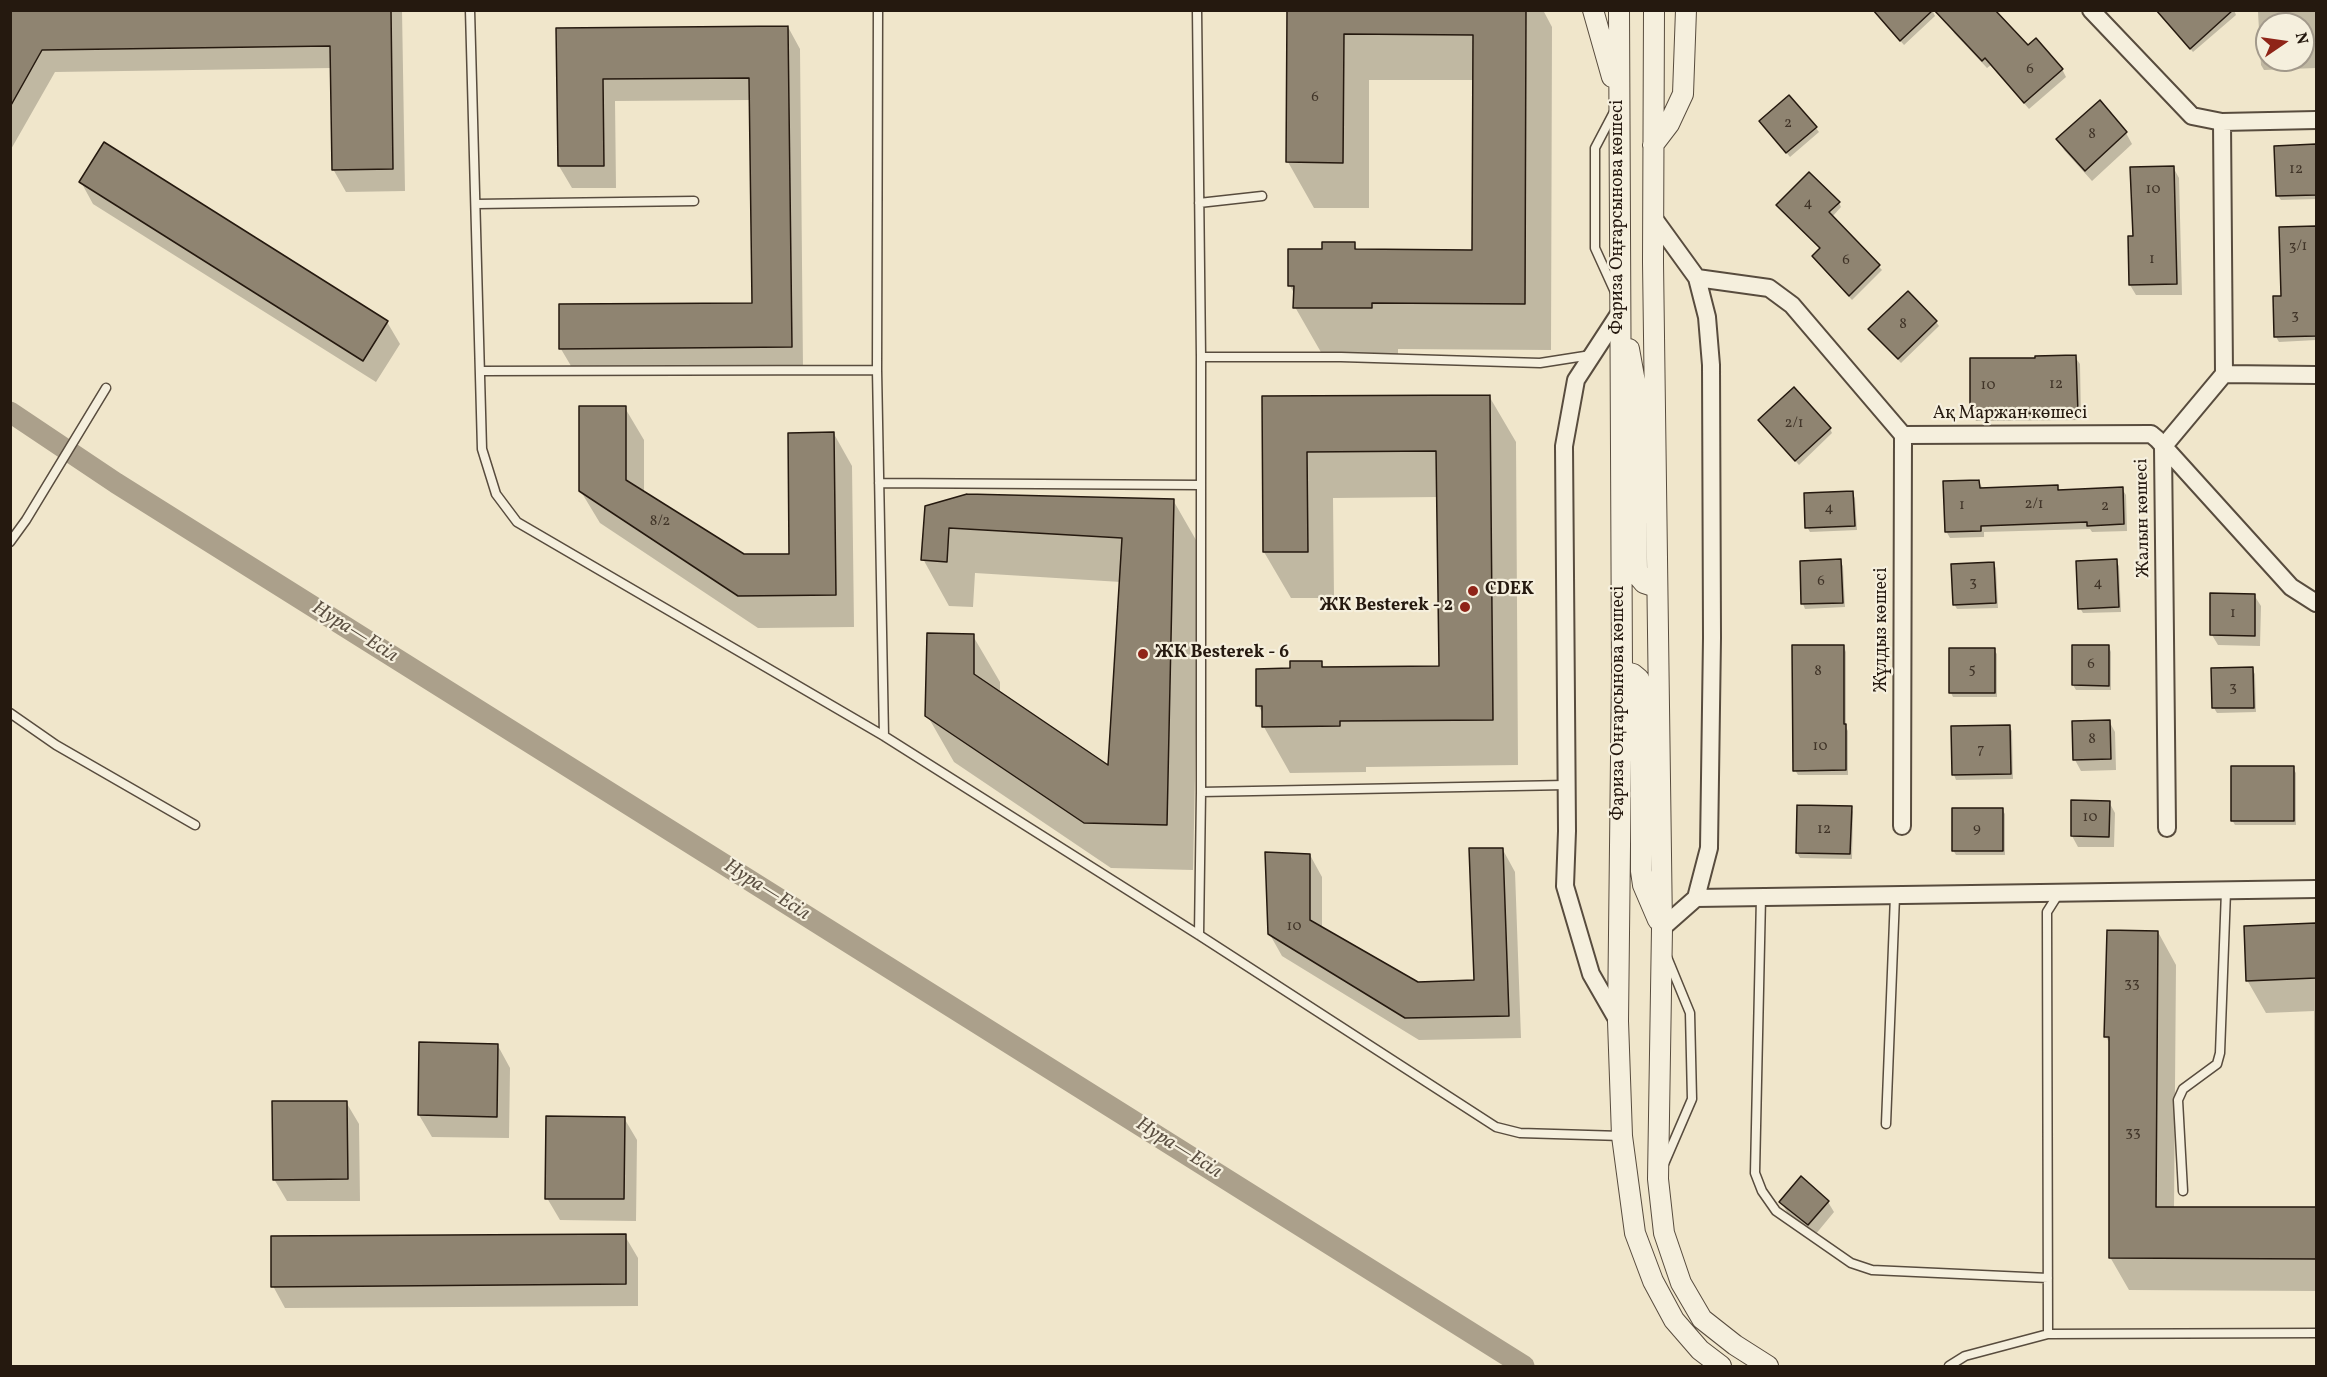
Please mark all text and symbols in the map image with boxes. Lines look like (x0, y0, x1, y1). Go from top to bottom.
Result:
north arrow (2255, 12, 2315, 72)
text: N (2289, 30, 2313, 47)
house number: 6 (2026, 61, 2034, 79)
house number: 6 (1311, 89, 1319, 107)
street label: Фариза Оңғарсынова көшесі (1608, 100, 1630, 334)
house number: 2 (1784, 115, 1792, 133)
house number: 8 (2088, 126, 2096, 144)
house number: 12 (2289, 161, 2303, 179)
house number: 10 (2146, 181, 2160, 199)
house number: 4 (1804, 195, 1812, 213)
house number: 3/1 (2289, 238, 2307, 256)
house number: 1 (2149, 251, 2155, 269)
house number: 6 (1842, 252, 1850, 270)
house number: 3 (2291, 307, 2299, 325)
house number: 8 (1899, 316, 1907, 334)
house number: 12 (2049, 376, 2063, 394)
house number: 10 (1981, 377, 1995, 395)
street label: Ақ Маржан көшесі (1933, 404, 2087, 426)
house number: 2/1 (1785, 415, 1803, 433)
street label: Жалын көшесі (2132, 458, 2156, 578)
house number: 2/1 (2025, 496, 2043, 514)
house number: 1 (1959, 497, 1965, 515)
house number: 2 (2101, 498, 2109, 516)
house number: 4 (1825, 500, 1833, 518)
house number: 8/2 (650, 513, 670, 531)
street label: Жұлдыз көшесі (1872, 567, 1894, 693)
house number: 6 (1817, 573, 1825, 591)
house number: 3 (1969, 574, 1977, 592)
house number: 4 (2094, 575, 2102, 593)
place label: CDEK (1485, 580, 1534, 602)
marker: CDEK (1466, 584, 1480, 598)
street label: Фариза Оңғарсынова көшесі (1609, 586, 1631, 820)
place label: ЖК Besterek - 2 (1319, 596, 1453, 618)
water label: Нура—Есіл (307, 597, 401, 669)
marker: ЖК Besterek - 2 (1458, 600, 1472, 614)
house number: 1 (2230, 605, 2236, 623)
place label: ЖК Besterek - 6 (1155, 643, 1289, 665)
marker: ЖК Besterek - 6 (1136, 647, 1150, 661)
house number: 6 (2087, 656, 2095, 674)
house number: 5 (1968, 661, 1976, 679)
house number: 8 (1814, 663, 1822, 681)
house number: 3 (2229, 679, 2237, 697)
house number: 8 (2088, 731, 2096, 749)
house number: 10 (1813, 738, 1827, 756)
house number: 7 (1977, 741, 1985, 759)
house number: 10 (2083, 809, 2097, 827)
house number: 9 (1973, 820, 1981, 838)
house number: 12 (1817, 821, 1831, 839)
water label: Нура—Есіл (719, 855, 813, 927)
house number: 10 (1287, 918, 1301, 936)
house number: 33 (2124, 975, 2140, 993)
water label: Нура—Есіл (1131, 1113, 1225, 1185)
house number: 33 (2125, 1124, 2141, 1142)

